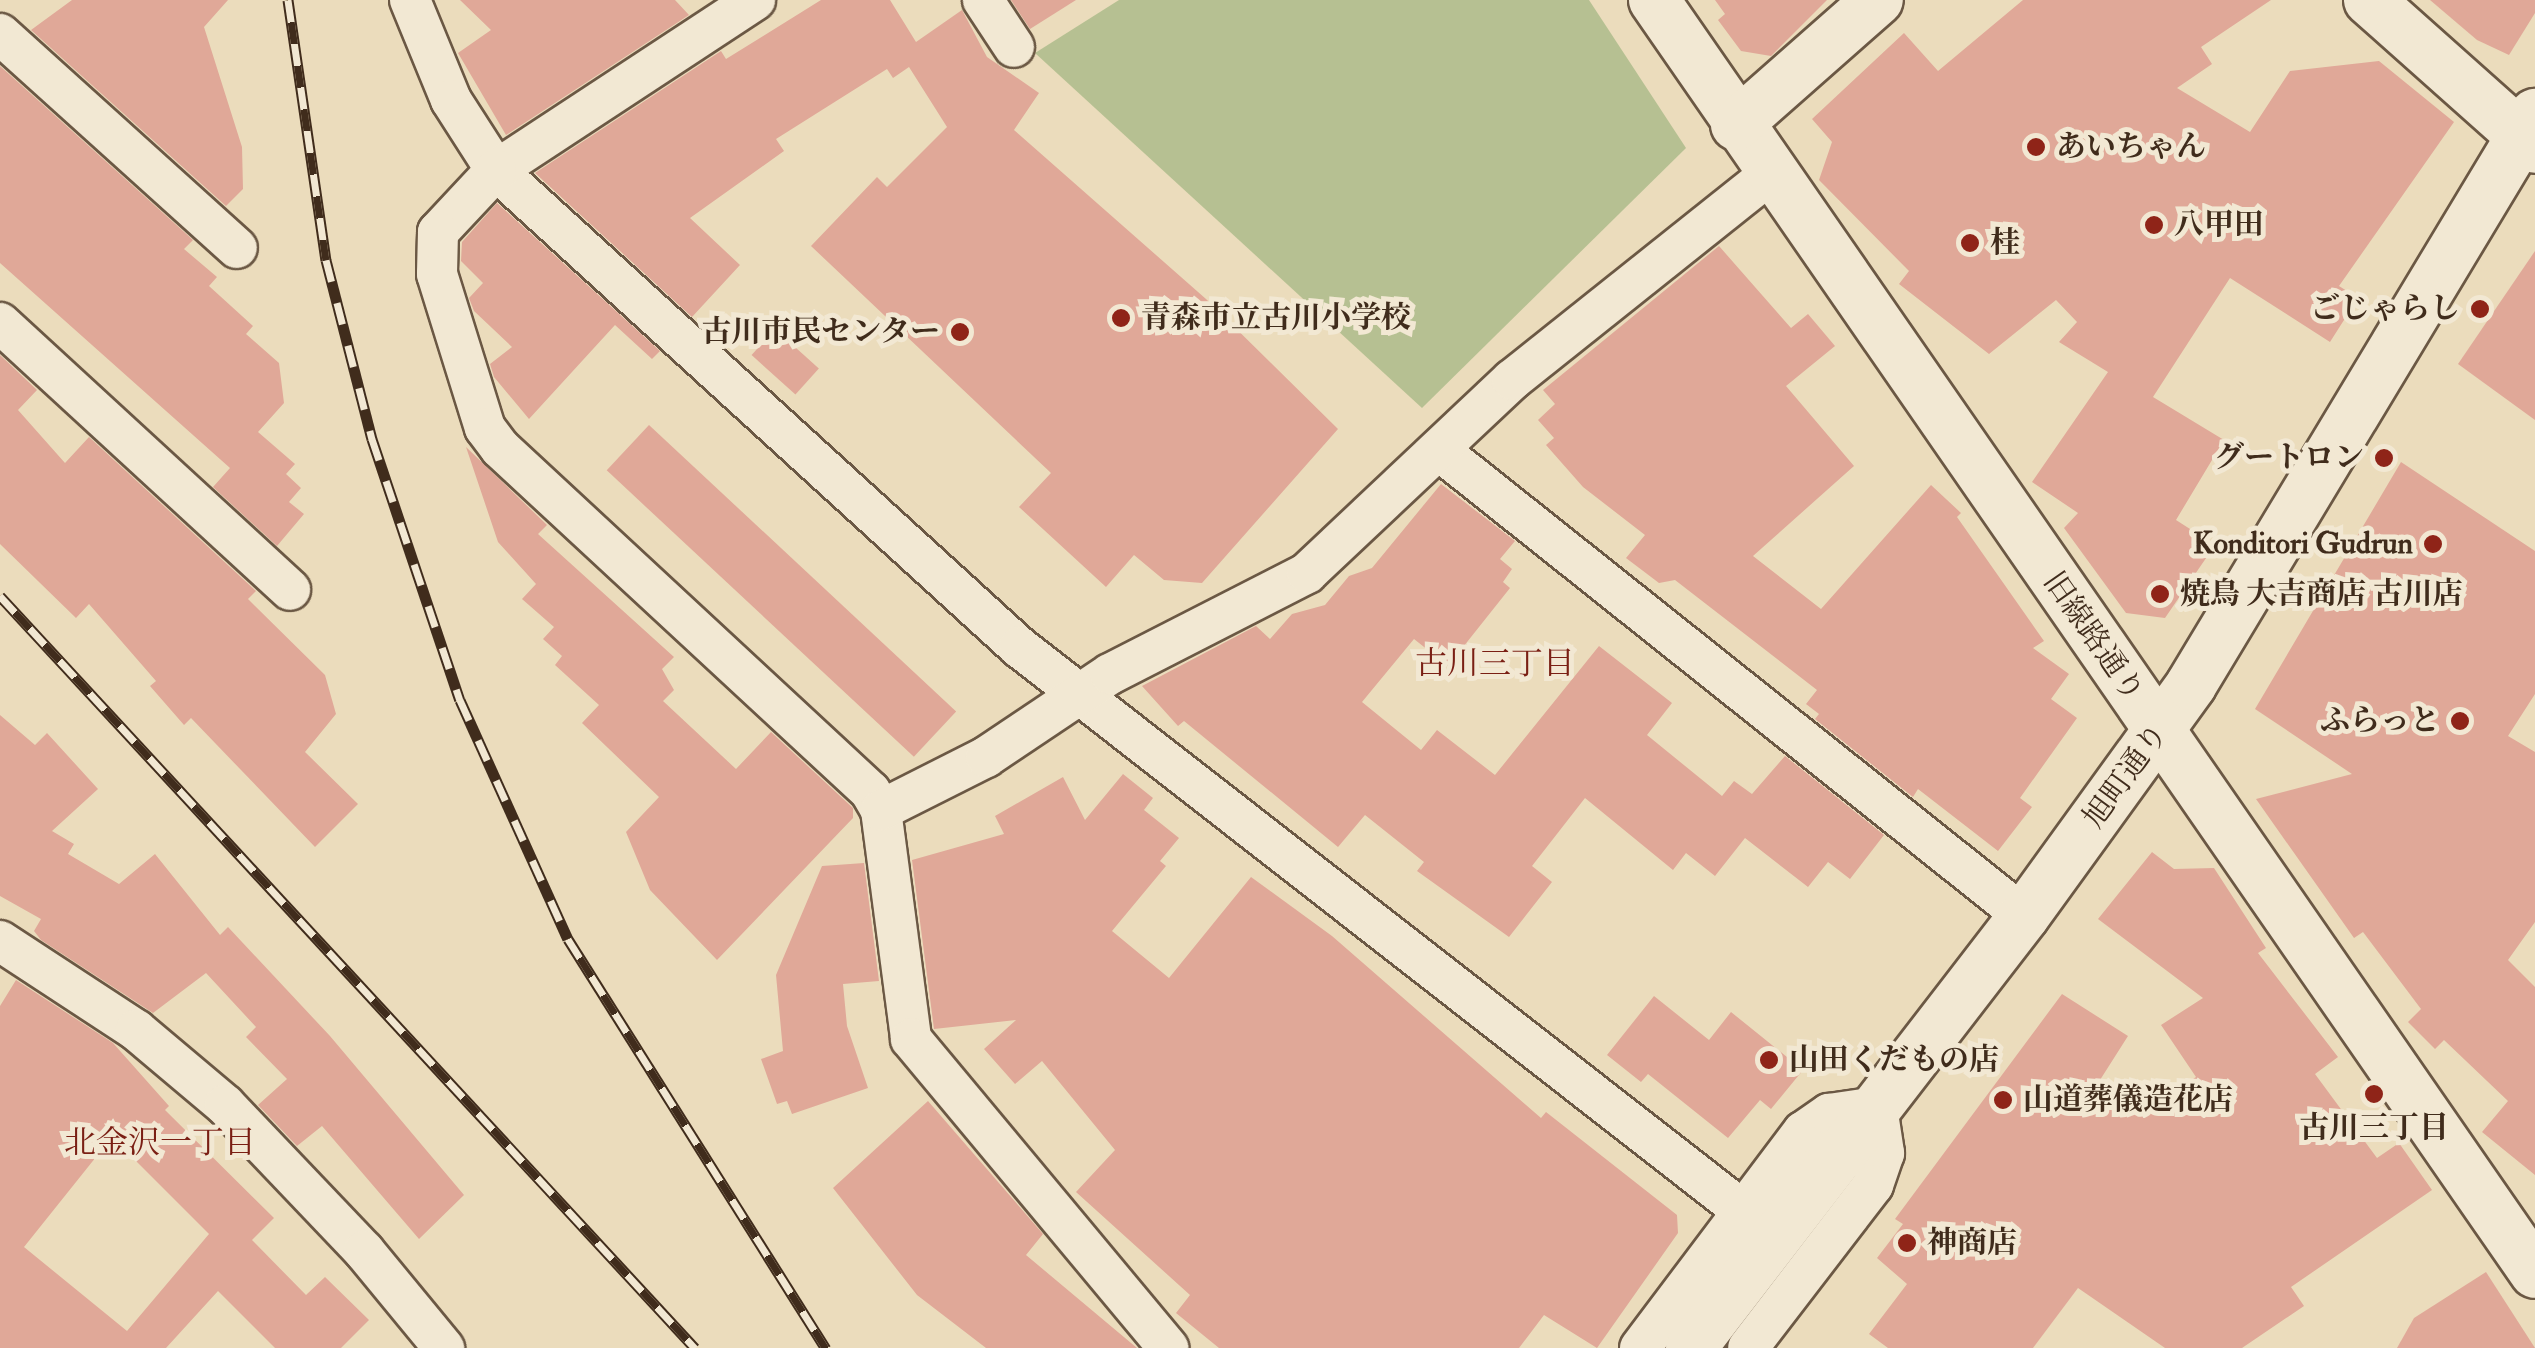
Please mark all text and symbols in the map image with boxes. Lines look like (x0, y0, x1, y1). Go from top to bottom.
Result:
place label: あいちゃん (2056, 129, 2206, 165)
marker: あいちゃん (2025, 136, 2047, 158)
place label: 八甲田 (2174, 207, 2264, 243)
marker: 八甲田 (2143, 214, 2165, 236)
place label: 桂 (1990, 225, 2020, 261)
marker: 桂 (1959, 232, 1981, 254)
place label: ごじゃらし (2310, 291, 2460, 327)
marker: ごじゃらし (2469, 298, 2491, 320)
place label: 青森市立古川小学校 (1141, 300, 1411, 336)
marker: 青森市立古川小学校 (1110, 307, 1132, 329)
place label: 古川市民センター (700, 314, 940, 350)
marker: 古川市民センター (949, 321, 971, 343)
place label: グートロン (2214, 440, 2364, 476)
marker: グートロン (2373, 447, 2395, 469)
place label: Konditori Gudrun (2193, 526, 2413, 562)
marker: Konditori Gudrun (2422, 533, 2444, 555)
street label: 旧線路通り (2035, 565, 2151, 709)
place label: 焼鳥 大吉商店 古川店 (2180, 576, 2463, 612)
marker: 焼鳥 大吉商店 古川店 (2149, 583, 2171, 605)
district label: 古川三丁目 (1415, 645, 1575, 683)
place label: ふらっと (2320, 703, 2440, 739)
marker: ふらっと (2449, 710, 2471, 732)
street label: 旭町通り (2076, 717, 2176, 835)
place label: 山田くだもの店 (1789, 1042, 1999, 1078)
marker: 山田くだもの店 (1758, 1049, 1780, 1071)
place label: 山道葬儀造花店 (2023, 1082, 2233, 1118)
marker: 古川三丁目 (2363, 1083, 2385, 1105)
marker: 山道葬儀造花店 (1992, 1089, 2014, 1111)
place label: 古川三丁目 (2299, 1110, 2449, 1146)
district label: 北金沢一丁目 (64, 1124, 256, 1162)
place label: 神商店 (1927, 1225, 2017, 1261)
marker: 神商店 (1896, 1232, 1918, 1254)

